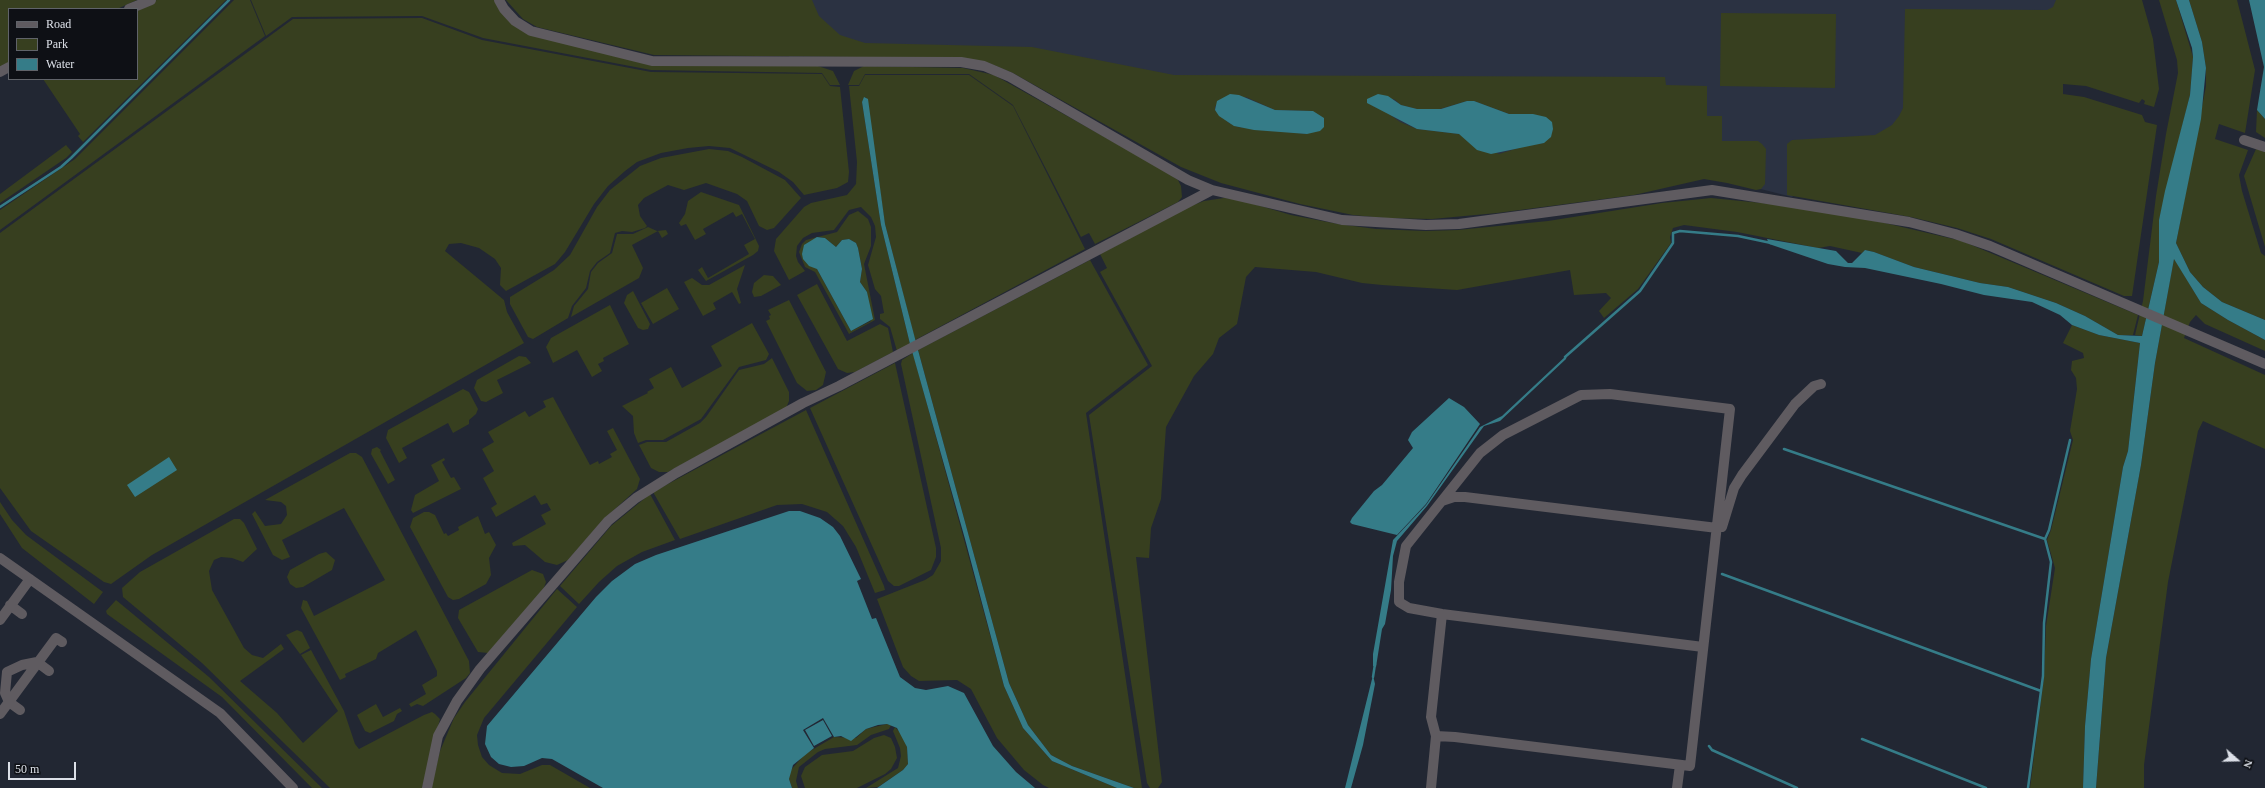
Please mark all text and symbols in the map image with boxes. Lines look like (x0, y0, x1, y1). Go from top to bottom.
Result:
legend (8, 8, 138, 80)
text: Road (46, 17, 71, 31)
text: Park (46, 37, 68, 51)
text: Water (46, 57, 74, 71)
north arrow (2217, 740, 2257, 780)
scale bar (10, 754, 78, 780)
text: N (2241, 758, 2255, 770)
text: 50 m (15, 762, 39, 776)

